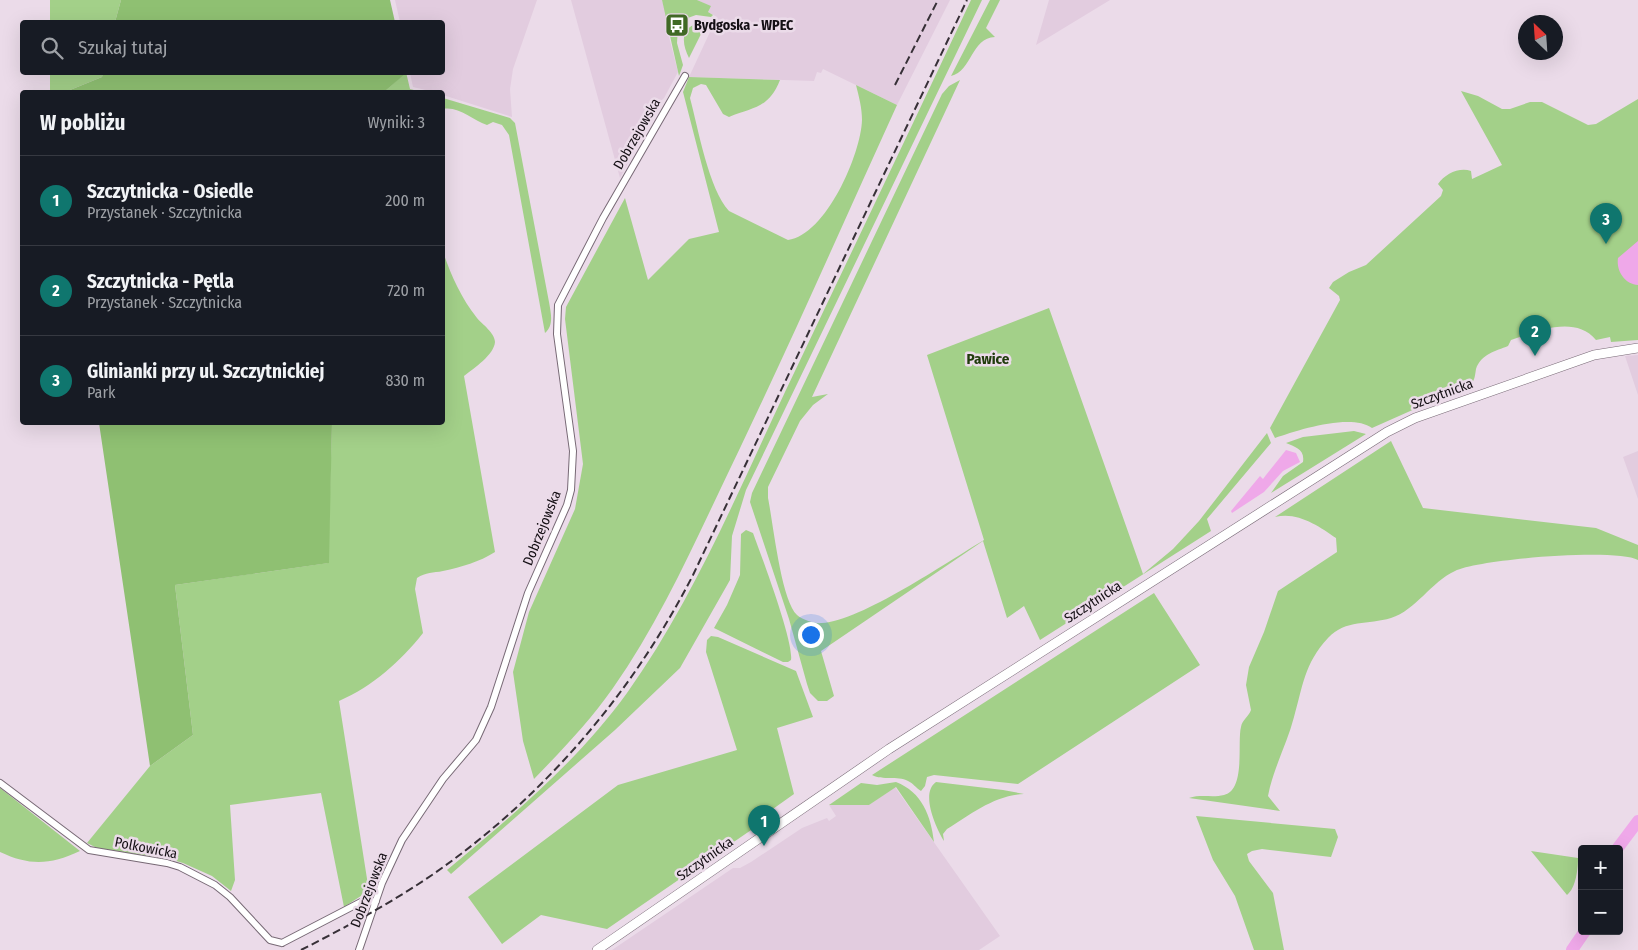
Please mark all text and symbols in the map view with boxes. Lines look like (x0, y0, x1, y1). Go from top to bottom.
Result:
bus stop icon: Bydgoska - WPEC (664, 12, 690, 38)
north arrow (1518, 15, 1563, 60)
place label: Bydgoska - WPEC (694, 17, 794, 34)
search box (20, 20, 445, 75)
icon: search (38, 34, 66, 62)
text: Szukaj tutaj (78, 36, 168, 59)
street label: Dobrzejowska (610, 95, 664, 173)
text: W pobliżu (40, 110, 125, 136)
text: Wyniki: 3 (368, 113, 425, 132)
text: Szczytnicka - Osiedle (87, 180, 253, 203)
text: 1 (53, 191, 59, 210)
text: 200 m (385, 191, 425, 210)
text: Przystanek · Szczytnicka (87, 203, 242, 222)
pin: 3 (1590, 203, 1622, 244)
text: Szczytnicka - Pętla (87, 270, 234, 293)
text: 2 (52, 281, 60, 300)
text: 720 m (387, 281, 425, 300)
text: Przystanek · Szczytnicka (87, 293, 242, 312)
pin: 2 (1519, 315, 1551, 356)
district label: Pawice (967, 350, 1010, 368)
text: Glinianki przy ul. Szczytnickiej (87, 360, 324, 383)
text: 3 (52, 371, 60, 390)
text: 830 m (385, 371, 425, 390)
street label: Szczytnicka (1409, 375, 1475, 413)
text: Park (87, 383, 115, 402)
street label: Dobrzejowska (519, 488, 565, 568)
street label: Szczytnicka (1061, 577, 1125, 627)
your location (798, 622, 824, 648)
pin: 1 (748, 805, 780, 846)
street label: Szczytnicka (674, 833, 736, 885)
street label: Polkowicka (113, 834, 179, 862)
map controls (1578, 845, 1623, 935)
button: + (1578, 845, 1623, 890)
street label: Dobrzejowska (347, 850, 391, 930)
button: − (1578, 890, 1623, 935)

